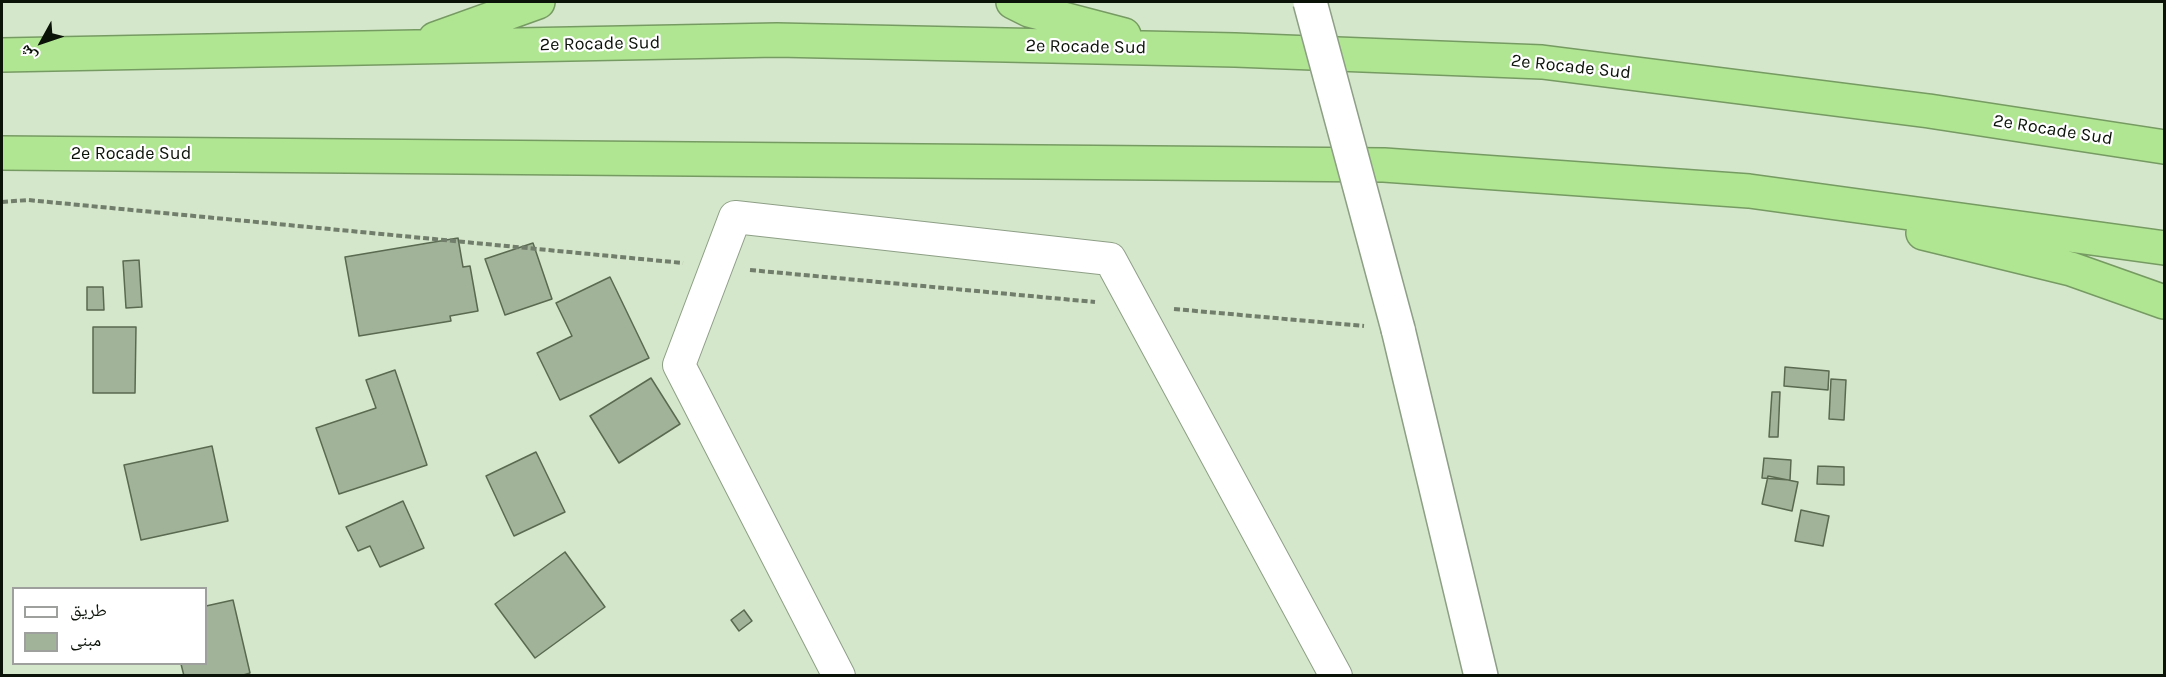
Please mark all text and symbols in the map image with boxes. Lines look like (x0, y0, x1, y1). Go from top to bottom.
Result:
north arrow (12, 12, 72, 72)
street label: 2e Rocade Sud (540, 32, 660, 56)
street label: 2e Rocade Sud (1026, 35, 1146, 59)
text: ش (15, 41, 41, 67)
street label: 2e Rocade Sud (1510, 50, 1632, 84)
street label: 2e Rocade Sud (1992, 110, 2114, 150)
street label: 2e Rocade Sud (71, 143, 191, 165)
legend (12, 587, 207, 665)
text: طريق (70, 599, 107, 621)
text: مبنى (70, 629, 101, 651)

